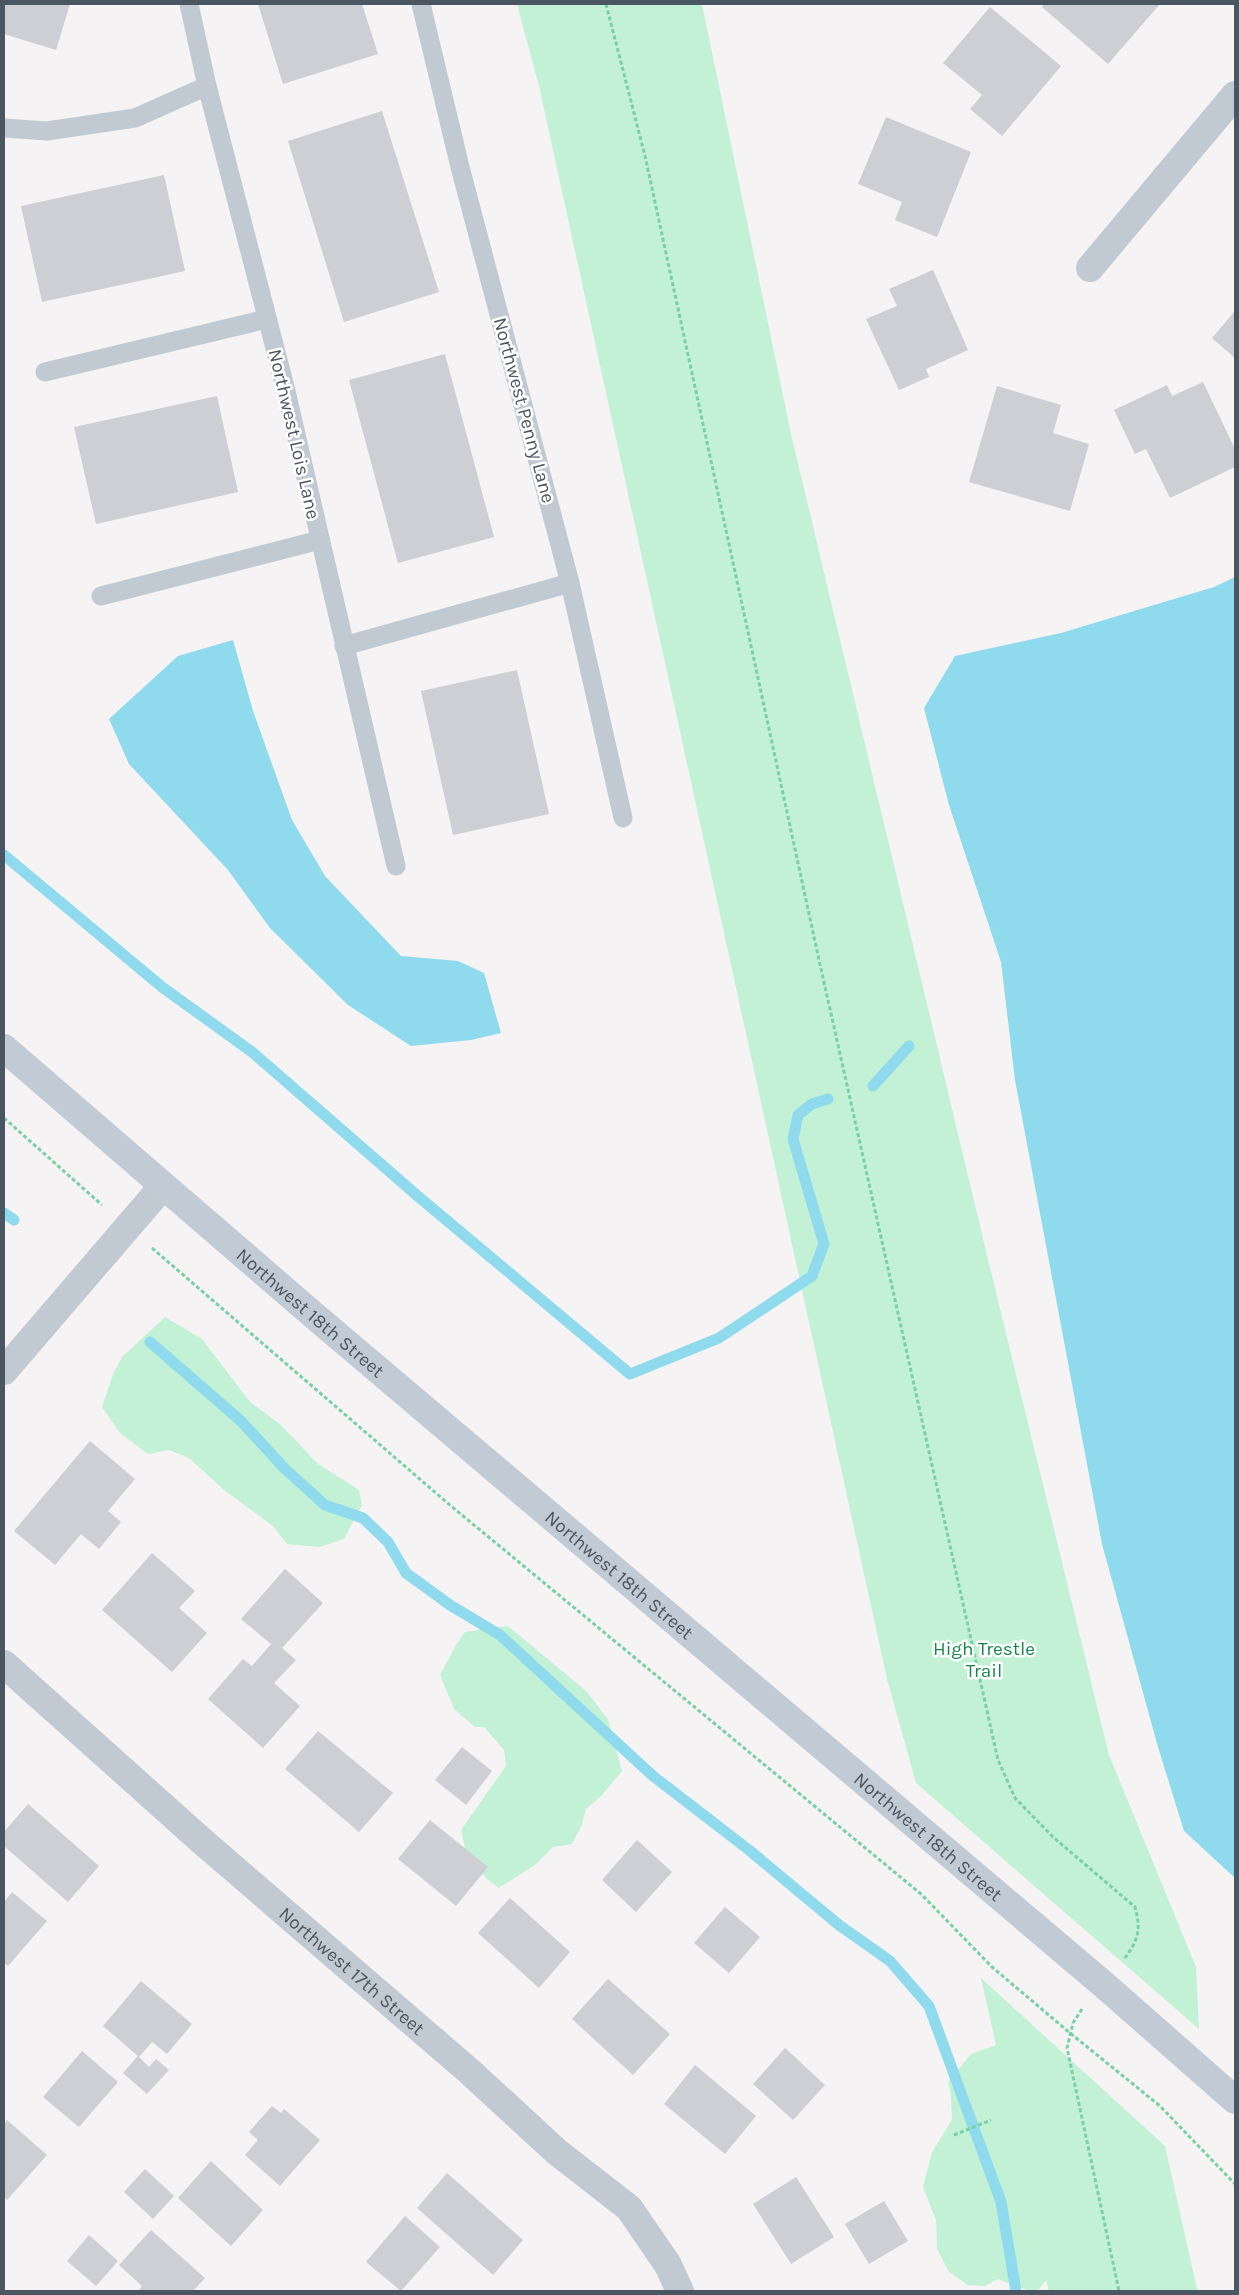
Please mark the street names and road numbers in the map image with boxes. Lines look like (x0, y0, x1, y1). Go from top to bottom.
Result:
street label: Northwest Penny Lane (489, 315, 559, 505)
street label: Northwest Lois Lane (264, 347, 324, 521)
street label: Northwest 18th Street (232, 1244, 389, 1382)
street label: Northwest 18th Street (540, 1506, 698, 1644)
street label: Northwest 18th Street (849, 1768, 1007, 1906)
street label: Northwest 17th Street (275, 1903, 429, 2040)

